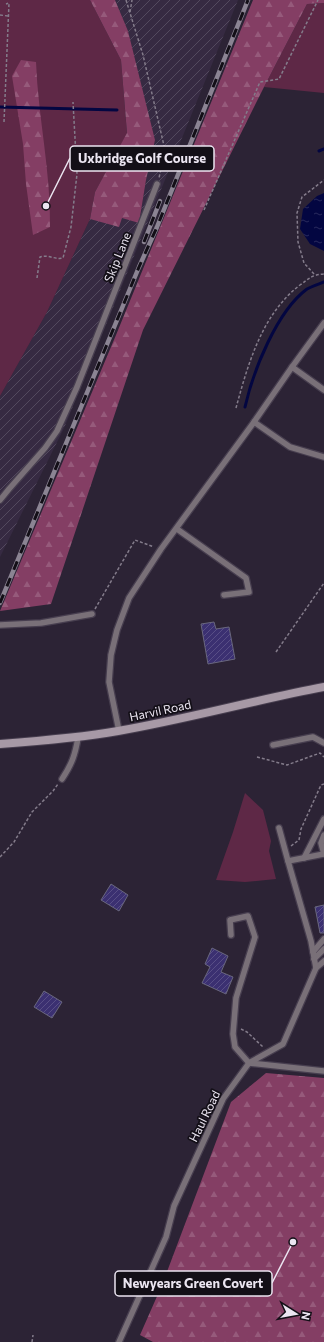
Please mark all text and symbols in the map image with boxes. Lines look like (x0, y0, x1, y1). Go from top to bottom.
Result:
callout: Uxbridge Golf Course (70, 146, 214, 171)
text: Uxbridge Golf Course (78, 150, 206, 166)
street label: Skip Lane (101, 230, 133, 284)
street label: Harvil Road (128, 697, 192, 723)
street label: Haul Road (186, 1088, 222, 1144)
callout: Newyears Green Covert (115, 1271, 272, 1296)
text: Newyears Green Covert (123, 1275, 264, 1291)
north arrow (276, 1294, 316, 1334)
text: N (299, 1311, 313, 1321)

